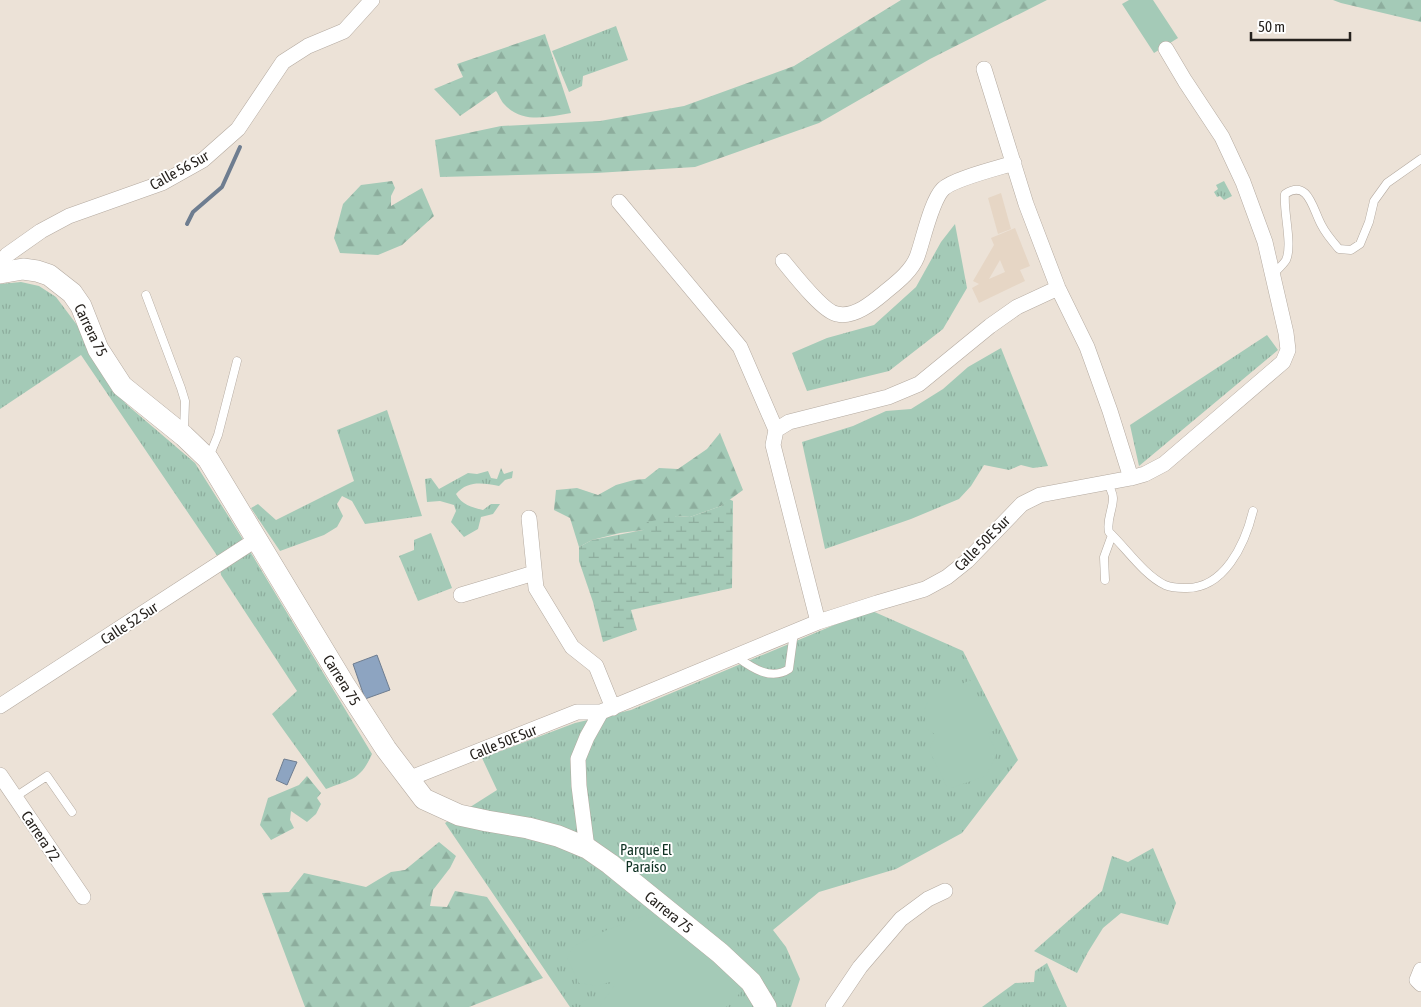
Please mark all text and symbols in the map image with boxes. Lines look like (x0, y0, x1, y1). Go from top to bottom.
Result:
scale bar (1251, 10, 1350, 42)
text: 50 m (1258, 18, 1285, 35)
street label: Calle 56 Sur (147, 147, 212, 193)
street label: Carrera 75 (71, 301, 111, 359)
street label: Calle 50E Sur (951, 512, 1013, 574)
street label: Calle 52 Sur (97, 598, 161, 648)
street label: Carrera 75 (320, 651, 364, 709)
street label: Calle 50E Sur (467, 721, 540, 763)
street label: Carrera 72 (18, 808, 64, 864)
park label: Parque El Paraíso (620, 841, 672, 875)
street label: Carrera 75 (642, 888, 696, 936)

